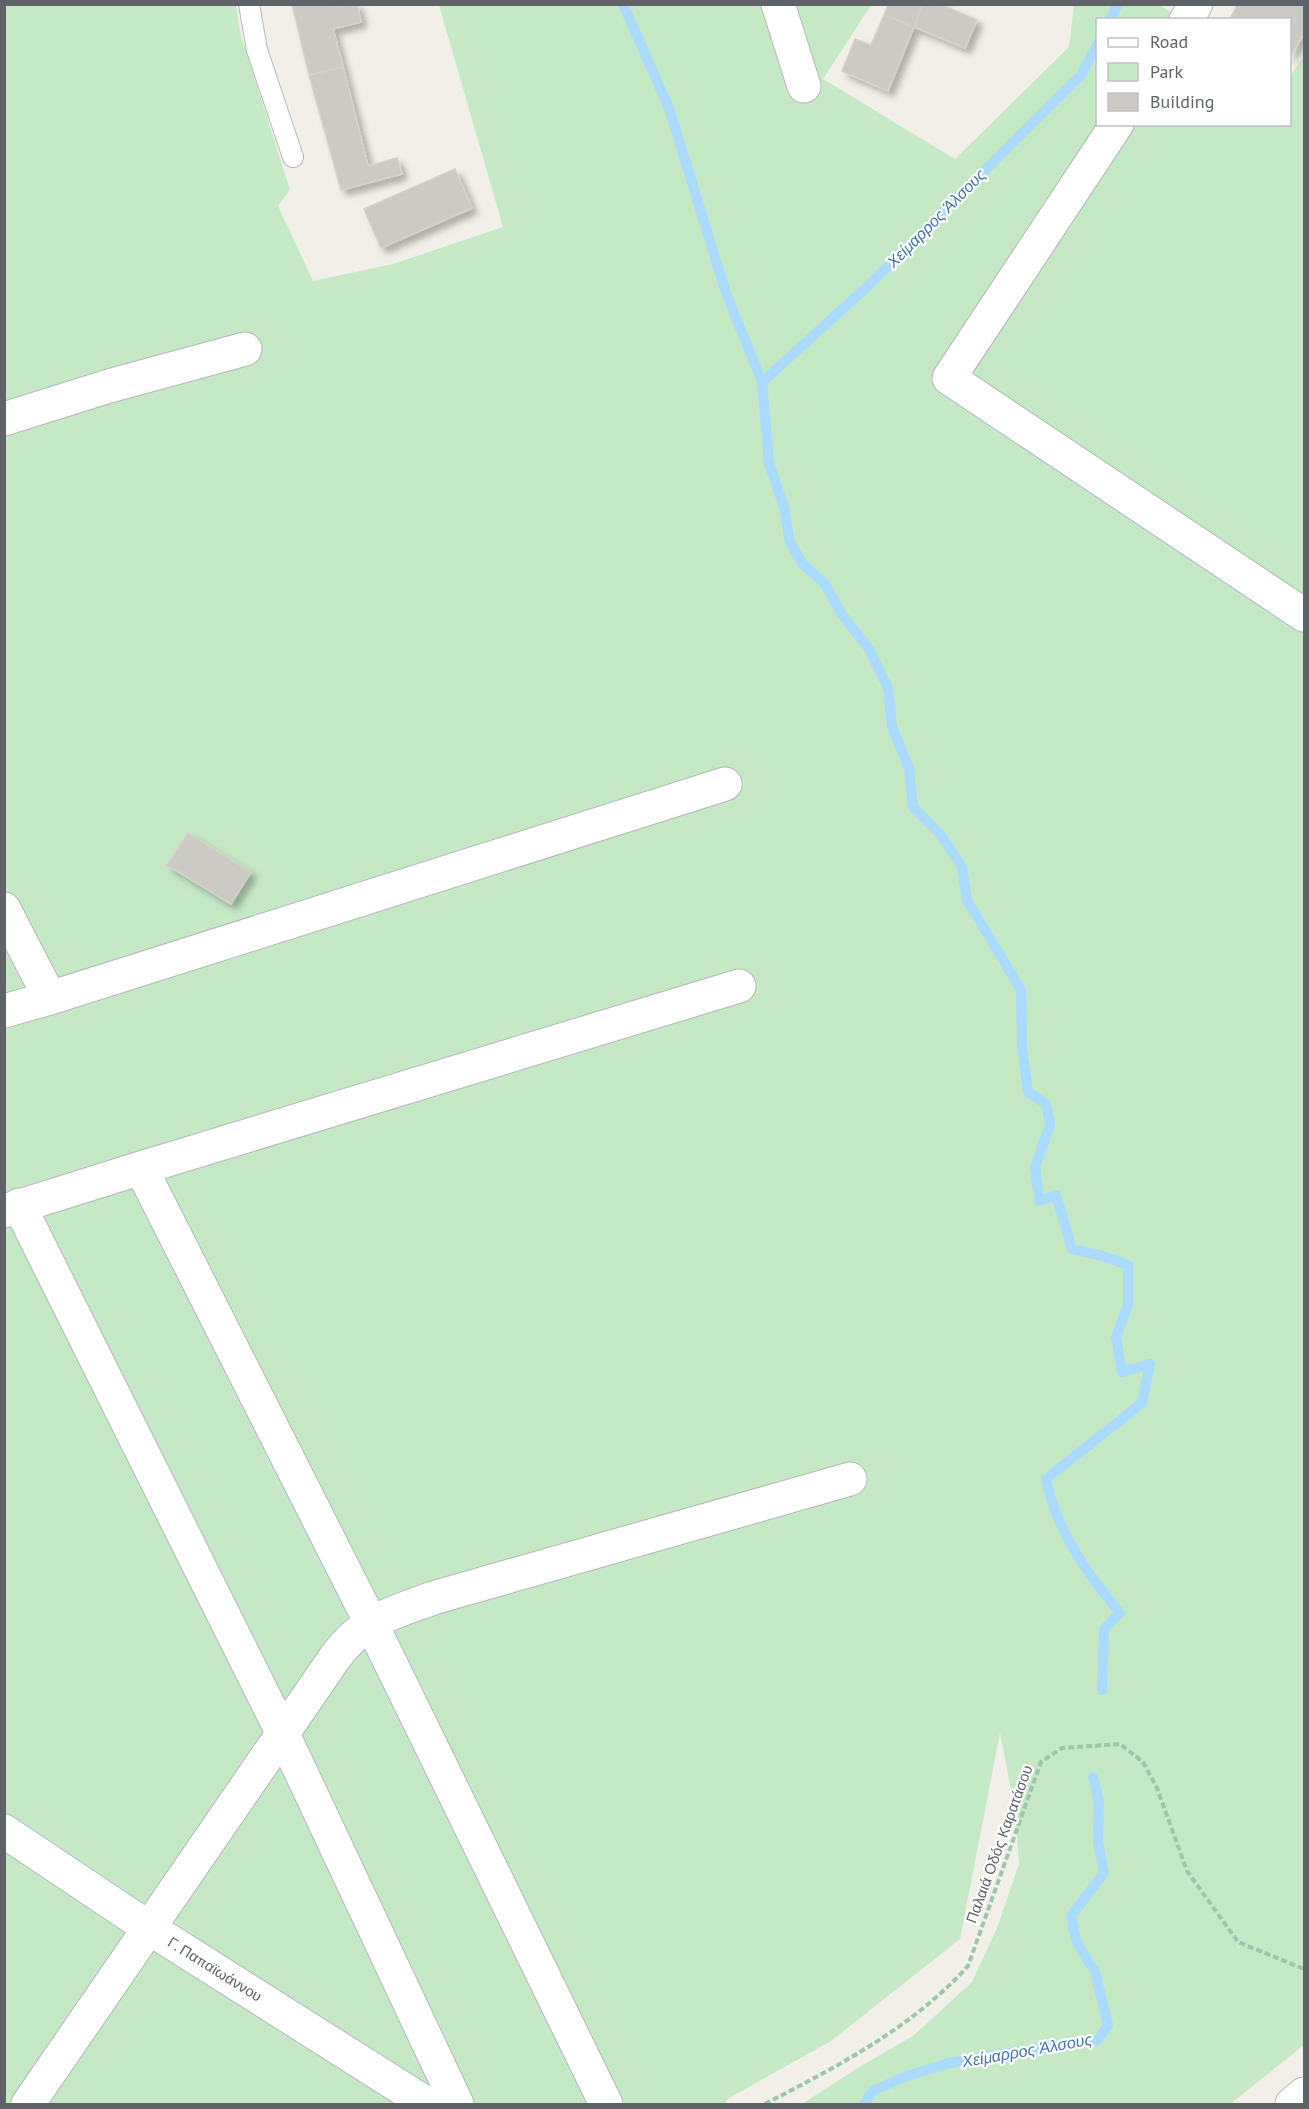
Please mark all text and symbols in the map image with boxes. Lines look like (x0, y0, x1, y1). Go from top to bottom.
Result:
legend (1096, 18, 1291, 126)
text: Road (1150, 30, 1188, 53)
text: Park (1150, 60, 1183, 83)
text: Building (1150, 90, 1214, 113)
water label: Χείμαρρος Άλσους (882, 164, 990, 272)
street label: Παλαιά Οδός Καρατάσου (962, 1762, 1036, 1926)
street label: Γ. Παπαϊωάννου (164, 1932, 266, 2006)
water label: Χείμαρρος Άλσους (960, 2029, 1094, 2071)

